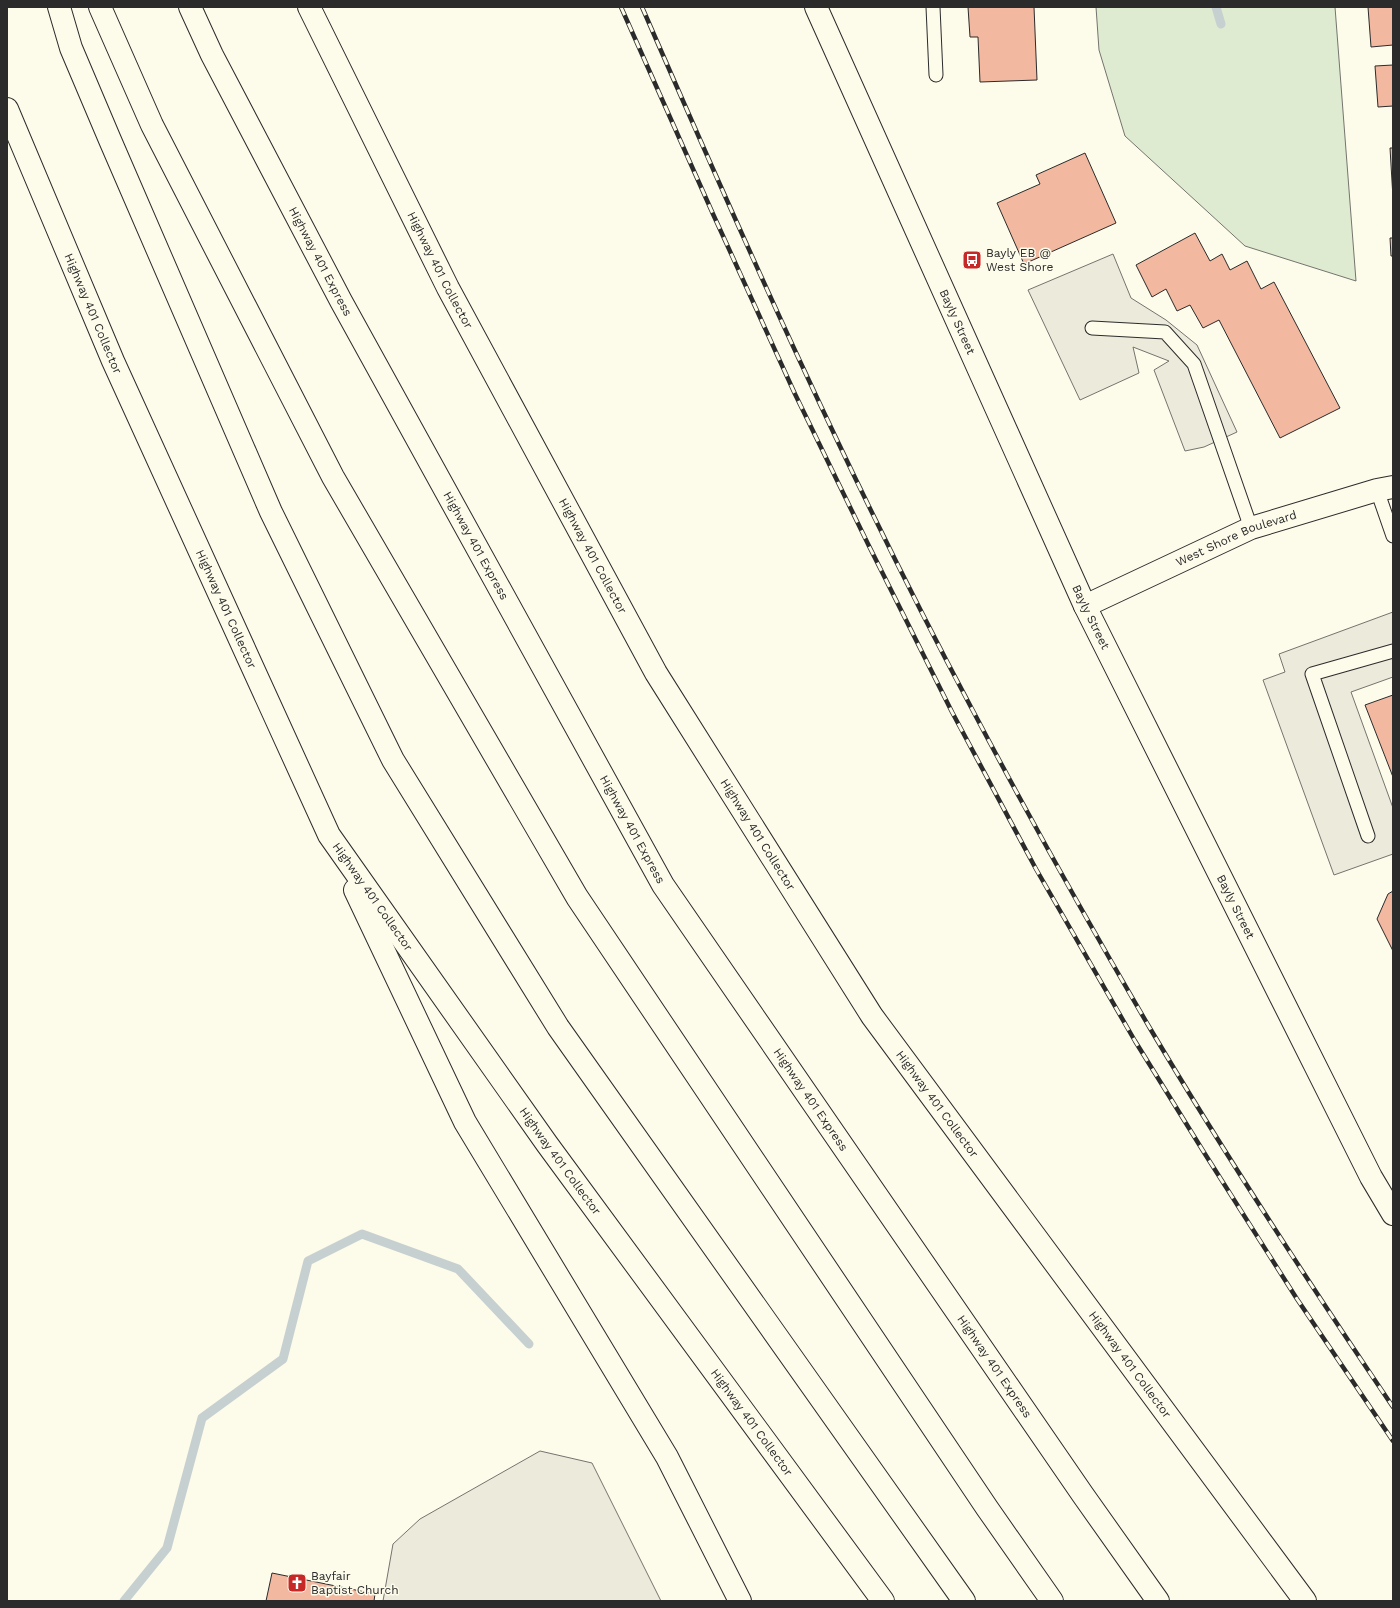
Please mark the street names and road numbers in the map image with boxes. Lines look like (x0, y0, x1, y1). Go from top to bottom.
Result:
street label: Highway 401 Express (286, 204, 355, 319)
street label: Highway 401 Collector (404, 209, 476, 331)
street label: Highway 401 Collector (62, 251, 125, 376)
street label: Bayly Street (937, 287, 978, 357)
street label: Highway 401 Express (440, 489, 511, 602)
street label: Highway 401 Collector (556, 496, 630, 616)
street label: West Shore Boulevard (1174, 508, 1298, 569)
street label: Highway 401 Collector (193, 547, 259, 671)
street label: Bayly Street (1069, 582, 1112, 652)
street label: Highway 401 Express (597, 773, 668, 886)
street label: Highway 401 Collector (717, 776, 798, 893)
street label: Highway 401 Collector (330, 840, 416, 954)
street label: Bayly Street (1214, 872, 1258, 941)
street label: Highway 401 Express (771, 1046, 851, 1154)
street label: Highway 401 Collector (893, 1048, 981, 1160)
street label: Highway 401 Collector (516, 1105, 604, 1218)
street label: Highway 401 Collector (1086, 1308, 1174, 1421)
street label: Highway 401 Express (954, 1312, 1035, 1421)
street label: Highway 401 Collector (708, 1366, 796, 1479)

